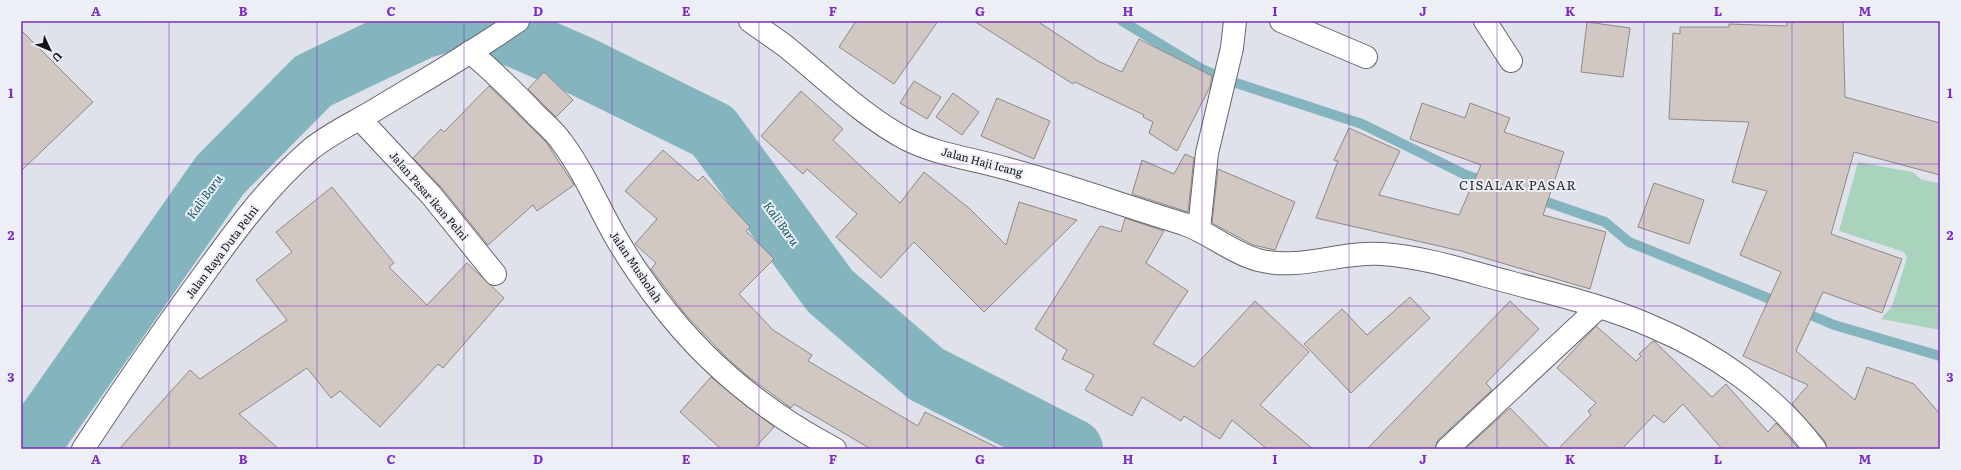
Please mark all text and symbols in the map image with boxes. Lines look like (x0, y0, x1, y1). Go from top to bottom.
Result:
text: A (91, 1, 101, 20)
text: B (239, 1, 248, 20)
text: C (386, 1, 396, 20)
text: D (533, 1, 543, 20)
text: E (682, 1, 691, 20)
text: F (829, 1, 837, 20)
text: G (975, 1, 985, 20)
text: H (1123, 1, 1134, 20)
text: I (1272, 1, 1278, 20)
text: J (1419, 1, 1427, 20)
text: K (1565, 1, 1576, 20)
text: L (1714, 1, 1722, 20)
text: M (1859, 1, 1872, 20)
north arrow (30, 30, 70, 70)
text: U (49, 49, 67, 67)
text: 1 (8, 83, 14, 102)
text: 1 (1947, 83, 1953, 102)
street label: Jalan Haji Icang (940, 142, 1026, 180)
street label: Jalan Pasar ikan Pelni (386, 147, 473, 244)
water label: Kali Baru (182, 170, 227, 222)
district label: CISALAK PASAR (1459, 175, 1577, 194)
water label: Kali Baru (760, 198, 805, 250)
street label: Jalan Raya Duta Pelni (181, 201, 262, 301)
text: 2 (8, 225, 15, 244)
text: 2 (1947, 225, 1954, 244)
street label: Jalan Musholah (607, 227, 667, 306)
text: 3 (7, 367, 15, 386)
text: 3 (1946, 367, 1954, 386)
text: A (91, 449, 101, 468)
text: B (239, 449, 248, 468)
text: C (386, 449, 396, 468)
text: D (533, 449, 543, 468)
text: E (682, 449, 691, 468)
text: F (829, 449, 837, 468)
text: G (975, 449, 985, 468)
text: H (1123, 449, 1134, 468)
text: I (1272, 449, 1278, 468)
text: J (1419, 449, 1427, 468)
text: K (1565, 449, 1576, 468)
text: L (1714, 449, 1722, 468)
text: M (1859, 449, 1872, 468)

